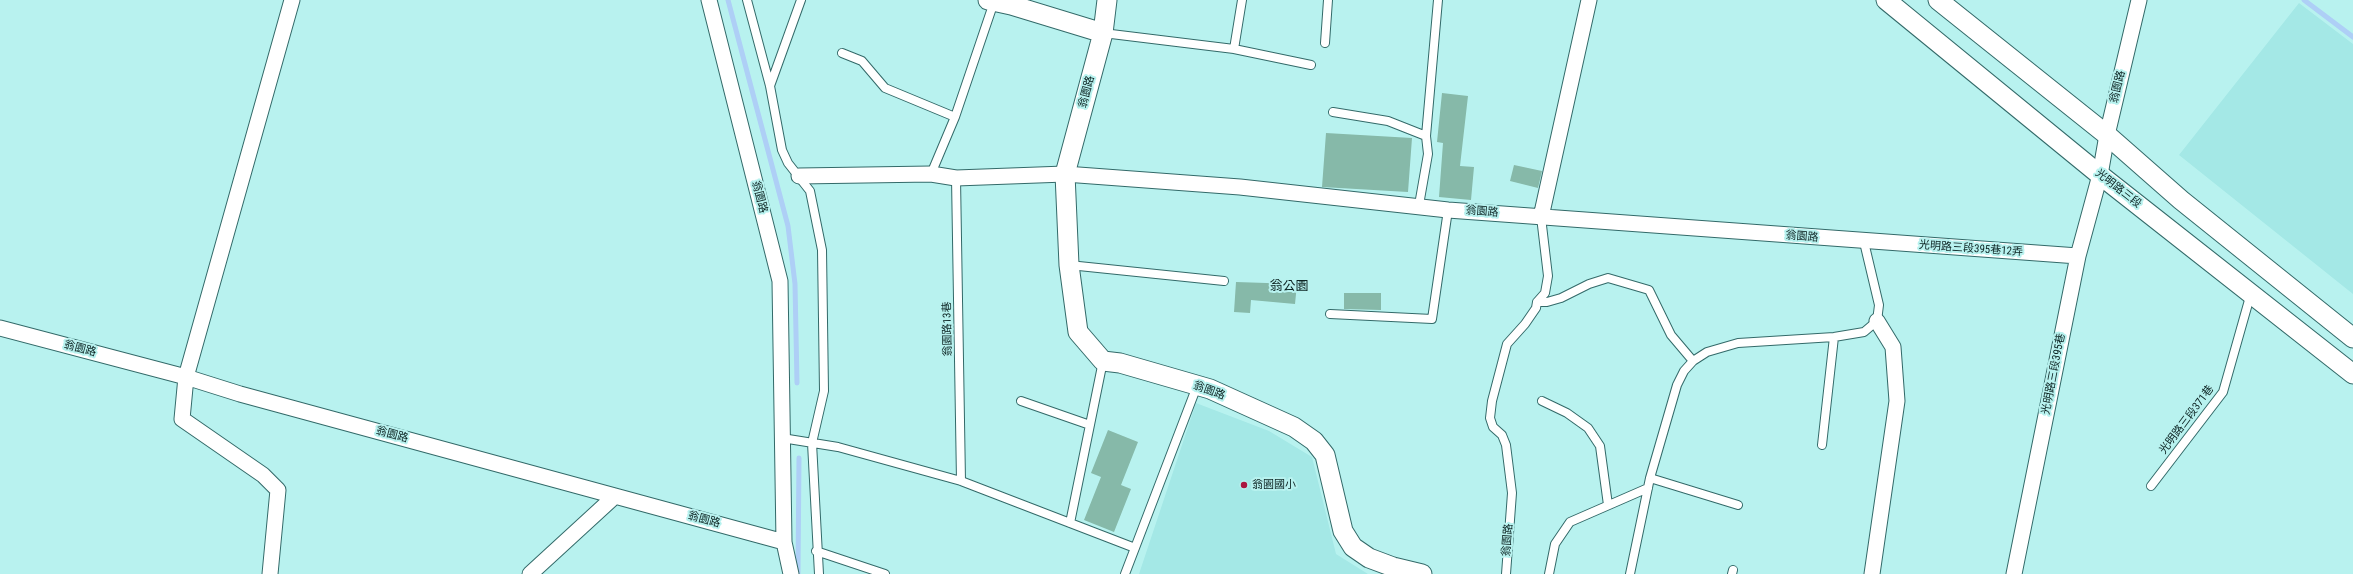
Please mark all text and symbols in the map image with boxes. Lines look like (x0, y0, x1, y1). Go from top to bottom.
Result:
street label: 翁園路 (2108, 69, 2128, 105)
street label: 翁園路 (1076, 74, 1098, 110)
street label: 光明路三段 (2092, 167, 2144, 211)
street label: 翁園路 (749, 179, 769, 215)
street label: 翁園路 (1465, 204, 1499, 220)
street label: 翁園路 (1785, 229, 1819, 245)
street label: 光明路三段395巷12弄 (1919, 239, 2023, 259)
district label: 翁公園 (1270, 279, 1308, 295)
street label: 翁園路13巷 (941, 301, 955, 357)
street label: 光明路三段395巷 (2040, 332, 2068, 416)
street label: 翁園路 (62, 338, 98, 360)
street label: 翁園路 (1191, 379, 1227, 403)
street label: 光明路三段371巷 (2157, 383, 2217, 457)
street label: 翁園路 (374, 424, 410, 446)
place label: 翁園國小 (1252, 478, 1296, 492)
marker: 翁園國小 (1239, 480, 1249, 490)
street label: 翁園路 (686, 509, 722, 531)
street label: 翁園路 (1500, 523, 1516, 557)

